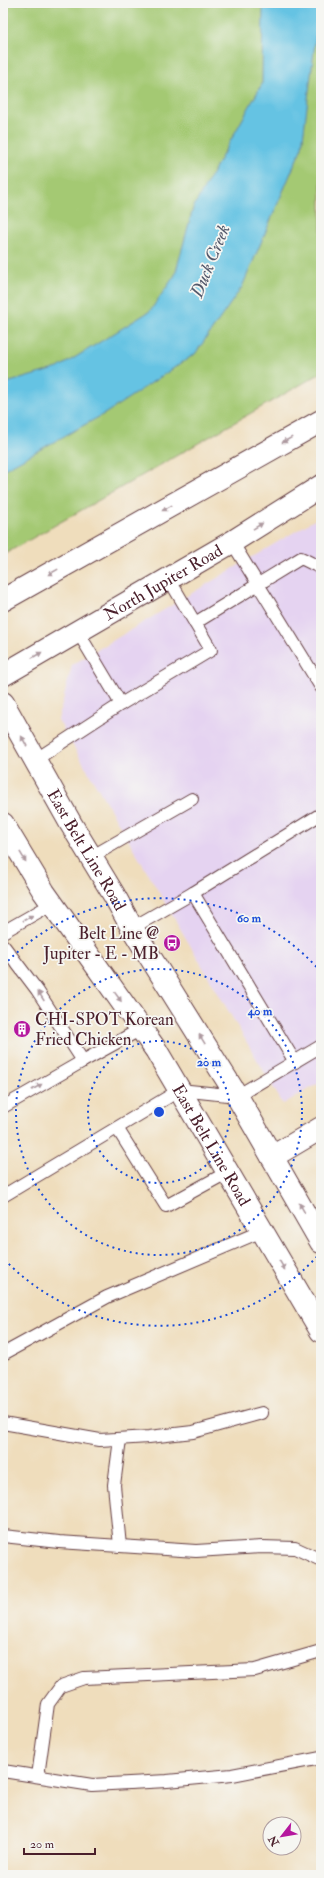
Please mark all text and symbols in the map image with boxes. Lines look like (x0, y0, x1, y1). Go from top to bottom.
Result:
water label: Duck Creek (185, 221, 235, 302)
one-way arrow (281, 437, 293, 444)
one-way arrow (161, 504, 173, 511)
one-way arrow (252, 522, 263, 529)
street label: North Jupiter Road (100, 540, 227, 625)
one-way arrow (48, 568, 59, 575)
one-way arrow (31, 652, 43, 659)
one-way arrow (21, 735, 28, 747)
street label: East Belt Line Road (42, 785, 131, 915)
one-way arrow (19, 852, 27, 862)
text: 60 m (237, 911, 262, 926)
one-way arrow (22, 915, 33, 922)
place label: Belt Line @ Jupiter - E - MB (42, 923, 159, 965)
bus stop icon: Belt Line @ Jupiter - E - MB (162, 933, 182, 953)
one-way arrow (37, 991, 45, 1001)
one-way arrow (114, 992, 122, 1002)
text: 40 m (247, 1004, 273, 1019)
place label: CHI-SPOT Korean Fried Chicken (35, 1009, 174, 1050)
building icon: CHI-SPOT Korean Fried Chicken (12, 1019, 32, 1039)
one-way arrow (198, 1034, 206, 1044)
text: 20 m (197, 1055, 222, 1070)
street label: East Belt Line Road (167, 1080, 255, 1210)
one-way arrow (31, 1084, 43, 1091)
centre of rings (152, 1105, 166, 1119)
one-way arrow (298, 1202, 305, 1214)
one-way arrow (279, 1259, 286, 1271)
north arrow (262, 1816, 302, 1856)
scale bar (24, 1830, 95, 1856)
text: N (265, 1832, 282, 1849)
text: 20 m (30, 1837, 55, 1852)

